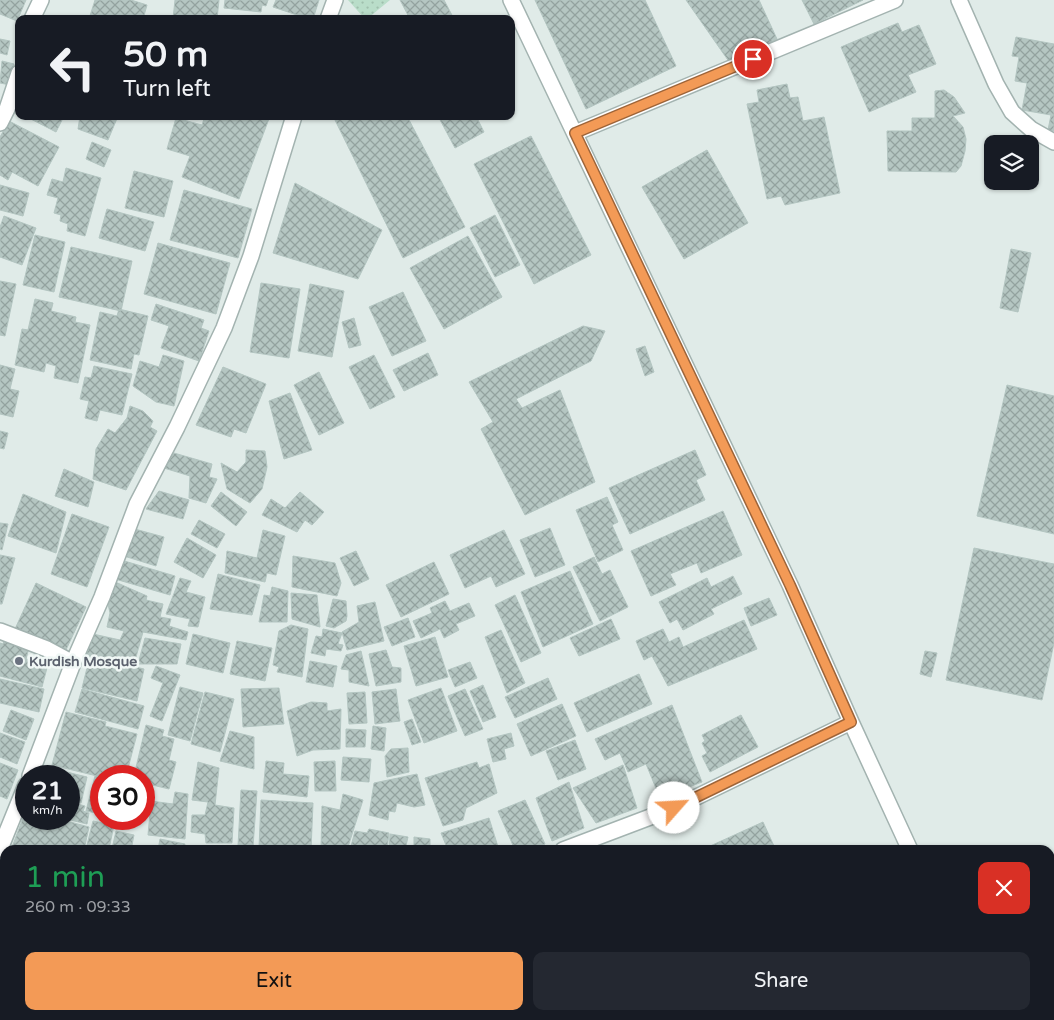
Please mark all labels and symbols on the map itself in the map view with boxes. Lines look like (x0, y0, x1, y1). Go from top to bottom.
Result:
pin (732, 38, 774, 80)
place label: Kurdish Mosque (29, 653, 137, 670)
marker: Kurdish Mosque (13, 655, 25, 667)
speed limit sign: 30 (90, 765, 155, 830)
position arrow (647, 781, 699, 833)

